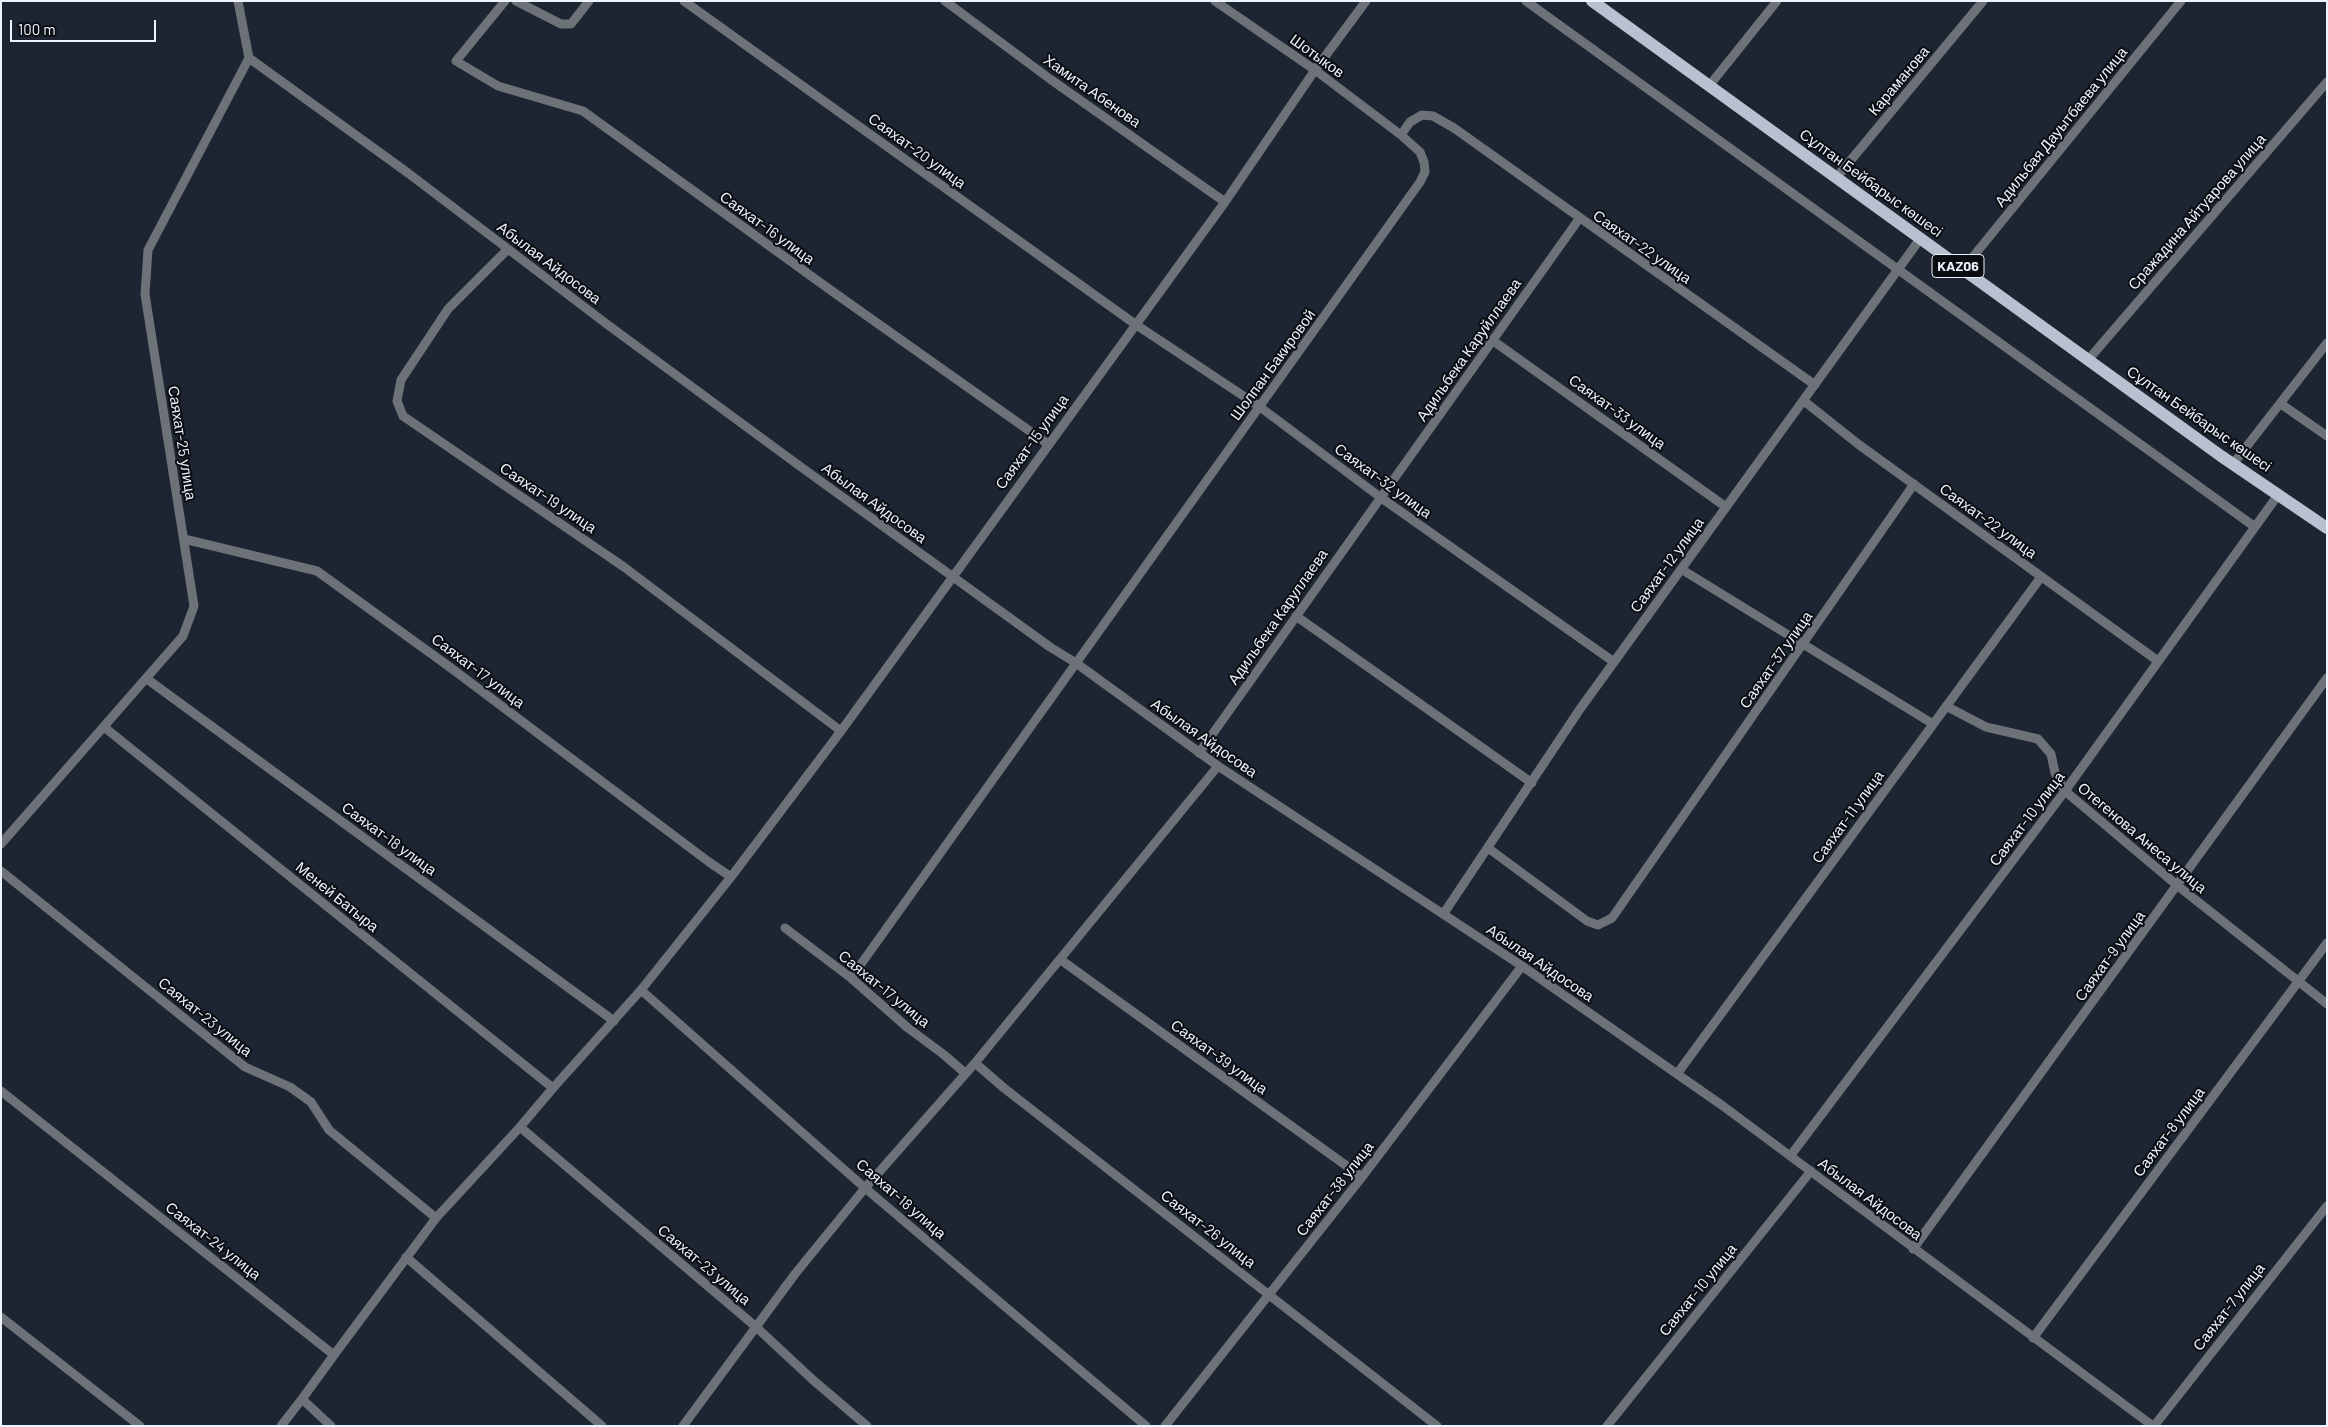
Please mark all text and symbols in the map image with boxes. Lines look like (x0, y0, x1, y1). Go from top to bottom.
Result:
scale bar (12, 10, 159, 42)
text: 100 m (18, 20, 56, 38)
street label: Шотыков (1286, 30, 1348, 82)
street label: Караманова (1865, 43, 1933, 119)
street label: Адильбая Дауытбаева улица (1991, 44, 2131, 210)
street label: Хамита Абенова (1040, 51, 1144, 131)
street label: Саяхат-20 улица (865, 110, 969, 192)
street label: Сұлтан Бейбарыс көшесі (1796, 125, 1946, 241)
street label: Сражадина Айтуарова улица (2124, 130, 2270, 294)
street label: Саяхат-16 улица (716, 188, 818, 268)
street label: Саяхат-22 улица (1589, 206, 1695, 288)
street label: Абылая Айдосова (494, 218, 604, 308)
road number: KAZ06 (1932, 255, 1984, 278)
street label: Адильбека Каруйллаева (1413, 275, 1525, 425)
street label: Шолпан Бакировой (1227, 306, 1319, 424)
street label: Сұлтан Бейбарыс көшесі (2123, 362, 2275, 476)
street label: Саяхат-33 улица (1565, 371, 1669, 453)
street label: Саяхат-25 улица (164, 385, 200, 501)
street label: Саяхат-15 улица (992, 391, 1072, 493)
street label: Саяхат-32 улица (1331, 440, 1435, 522)
street label: Саяхат-19 улица (496, 459, 600, 537)
street label: Абылая Айдосова (818, 459, 930, 547)
street label: Саяхат-22 улица (1936, 480, 2040, 562)
street label: Саяхат-12 улица (1626, 514, 1708, 616)
street label: Адильбека Каруллаева (1224, 546, 1332, 688)
street label: Саяхат-37 улица (1736, 608, 1816, 712)
street label: Саяхат-17 улица (428, 630, 528, 712)
street label: Абылая Айдосова (1148, 695, 1260, 781)
street label: Саяхат-11 улица (1808, 767, 1888, 867)
street label: Саяхат-10 улица (1986, 768, 2068, 870)
street label: Отегенова Анеса улица (2074, 779, 2210, 897)
street label: Саяхат-18 улица (338, 799, 440, 879)
street label: Меней Батыра (292, 858, 382, 936)
street label: Саяхат-9 улица (2071, 907, 2149, 1005)
street label: Абылая Айдосова (1483, 921, 1597, 1005)
street label: Саяхат-17 улица (835, 947, 933, 1031)
street label: Саяхат-23 улица (154, 974, 256, 1060)
street label: Саяхат-39 улица (1167, 1016, 1271, 1098)
street label: Саяхат-8 улица (2129, 1084, 2209, 1180)
street label: Саяхат-38 улица (1292, 1138, 1378, 1240)
street label: Абылая Айдосова (1815, 1154, 1925, 1244)
street label: Саяхат-18 улица (852, 1155, 950, 1243)
street label: Саяхат-26 улица (1157, 1186, 1259, 1272)
street label: Саяхат-24 улица (162, 1198, 264, 1284)
street label: Саяхат-23 улица (654, 1221, 754, 1309)
street label: Саяхат-10 улица (1655, 1240, 1741, 1340)
street label: Саяхат-7 улица (2189, 1260, 2269, 1354)

